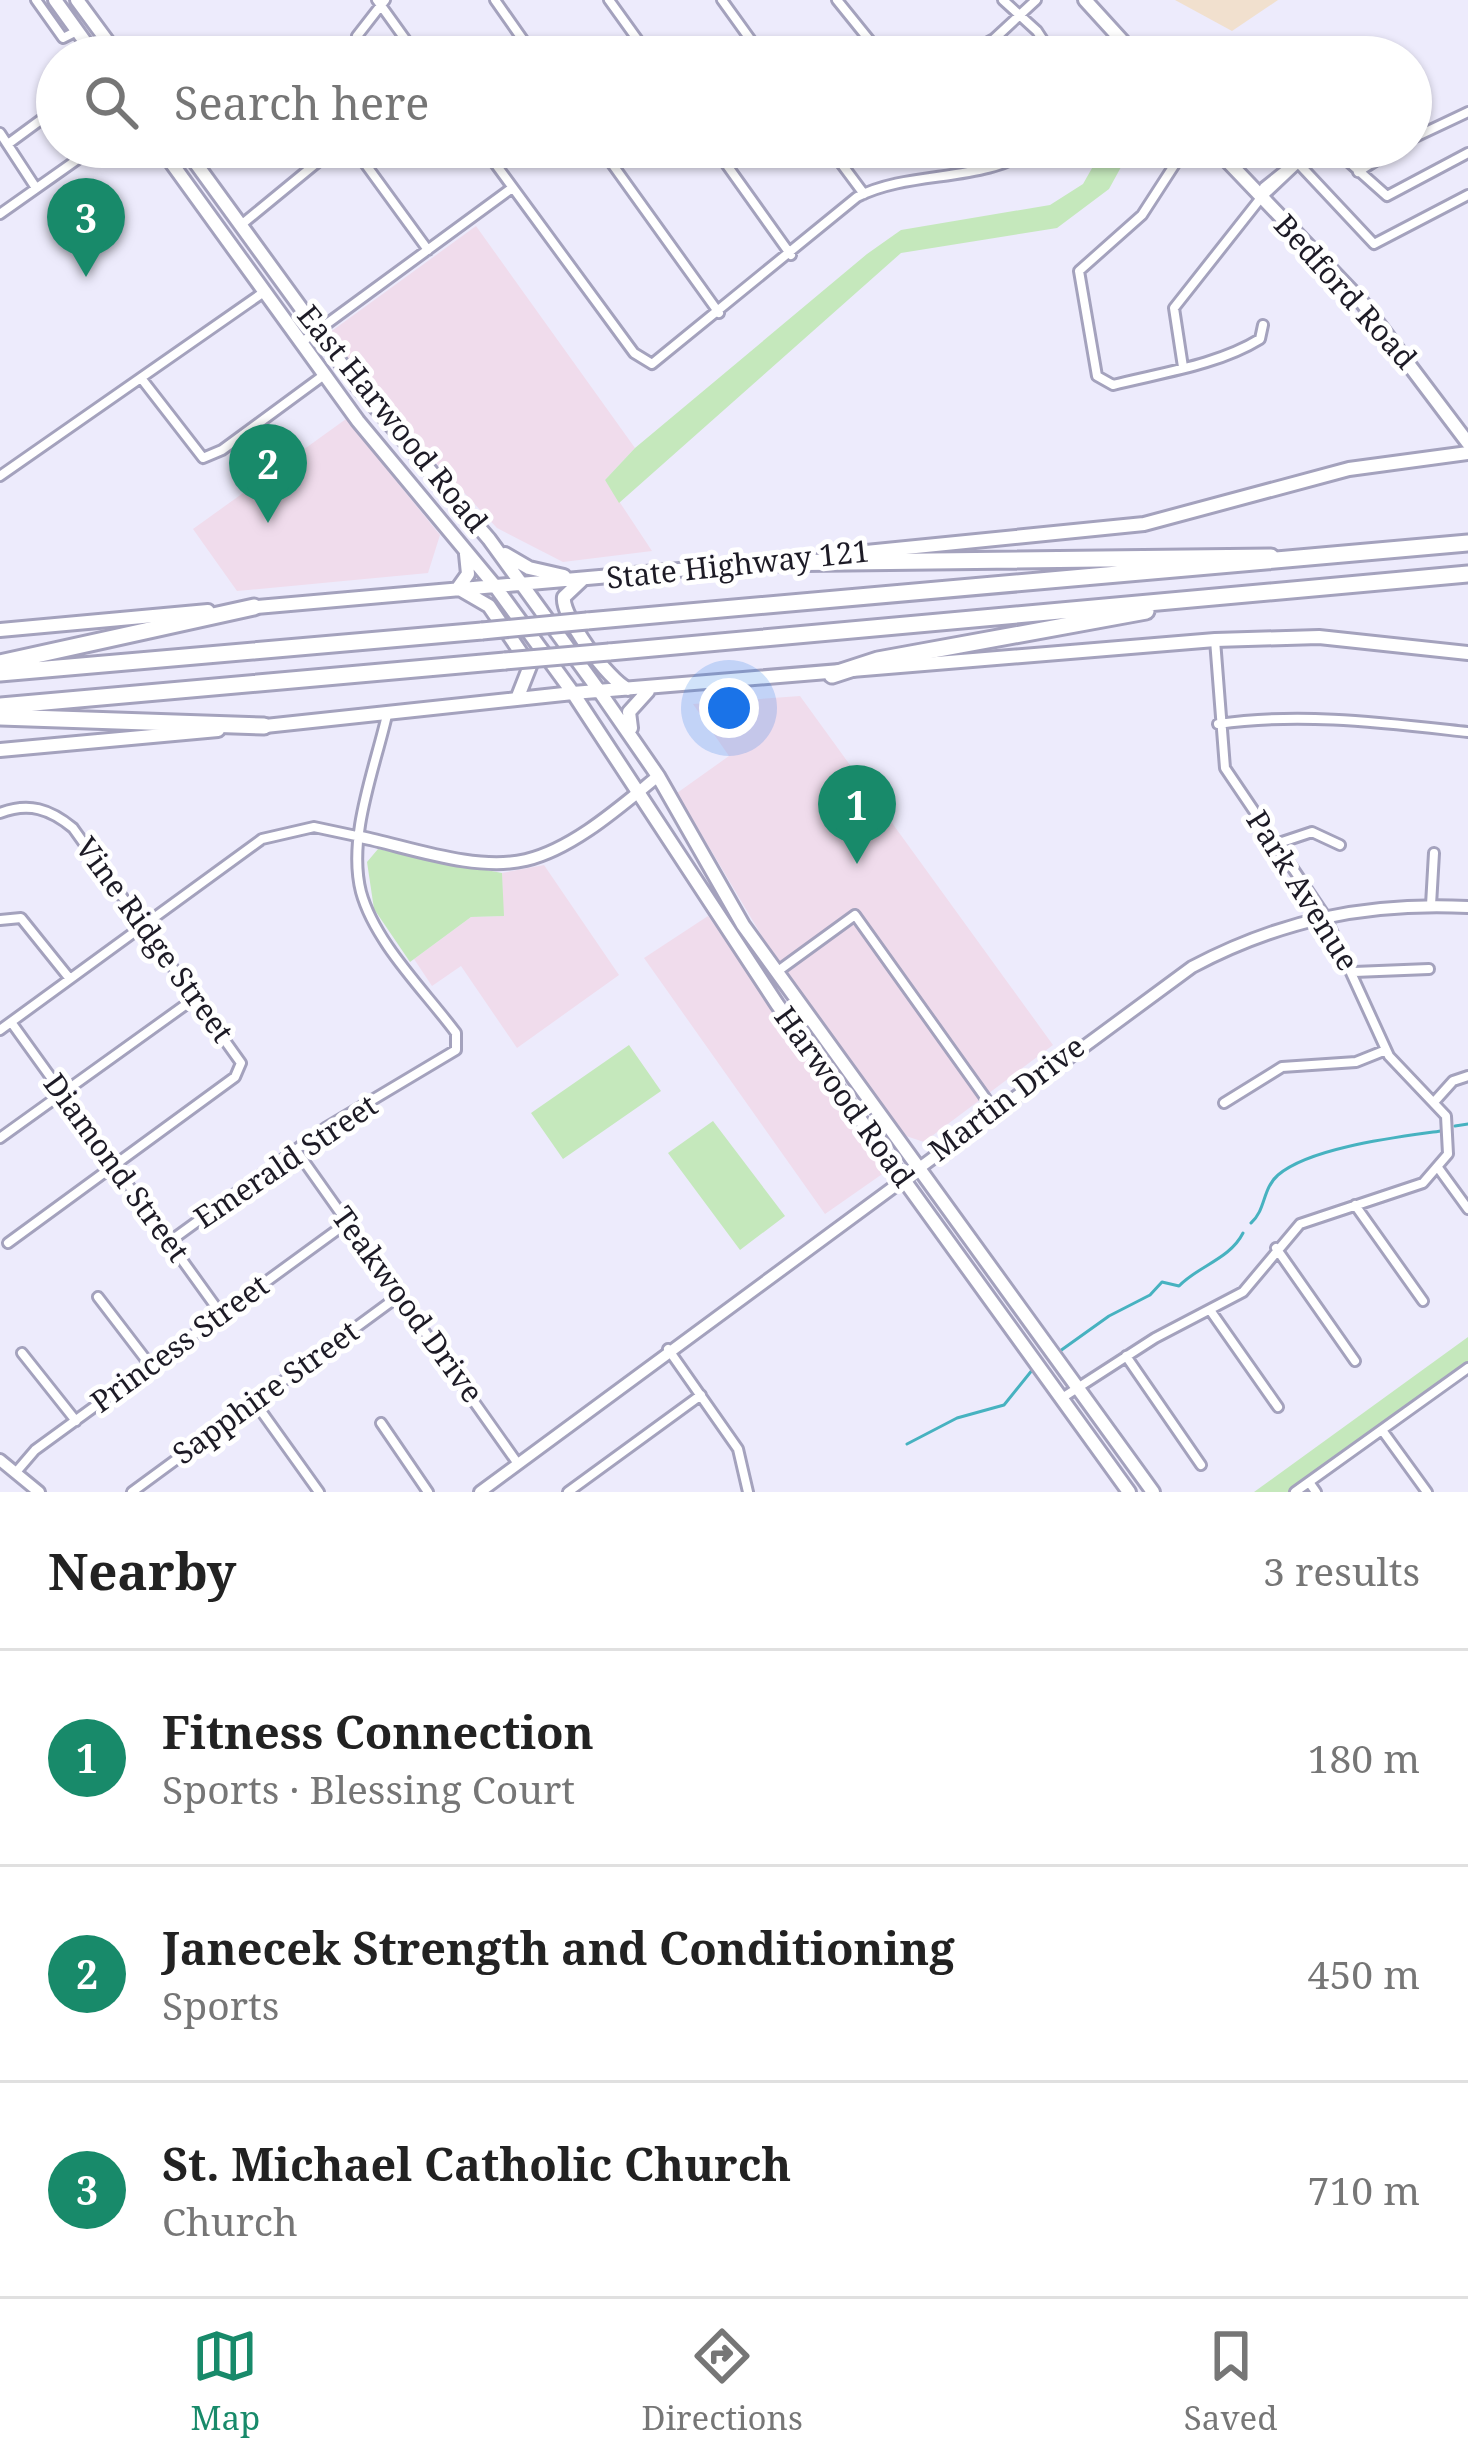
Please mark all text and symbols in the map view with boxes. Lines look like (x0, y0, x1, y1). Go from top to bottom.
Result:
search box (36, 36, 1432, 168)
icon: search (78, 69, 144, 135)
text: Search here (174, 72, 429, 133)
pin: 3 (47, 178, 125, 277)
street label: Bedford Road (1266, 205, 1427, 377)
street label: East Harwood Road (289, 296, 498, 540)
pin: 2 (229, 424, 307, 523)
street label: State Highway 121 (604, 529, 871, 598)
your location (699, 678, 759, 738)
pin: 1 (818, 765, 896, 864)
street label: Park Avenue (1238, 802, 1369, 978)
street label: Vine Ridge Street (67, 828, 244, 1050)
street label: Harwood Road (766, 998, 925, 1195)
street label: Martin Drive (920, 1026, 1092, 1170)
street label: Diamond Street (35, 1065, 199, 1269)
street label: Emerald Street (186, 1084, 385, 1237)
street label: Teakwood Drive (323, 1198, 493, 1410)
street label: Princess Street (82, 1264, 276, 1421)
street label: Sapphire Street (164, 1310, 366, 1473)
text: Nearby (48, 1535, 236, 1605)
text: 3 results (1263, 1544, 1420, 1597)
text: Fitness Connection (162, 1701, 594, 1762)
text: 1 (76, 1731, 98, 1784)
text: 180 m (1308, 1731, 1420, 1784)
text: Sports · Blessing Court (162, 1762, 575, 1815)
text: Janecek Strength and Conditioning (162, 1917, 955, 1978)
text: 2 (76, 1947, 98, 2000)
text: 450 m (1308, 1947, 1420, 2000)
text: Sports (162, 1978, 279, 2031)
text: St. Michael Catholic Church (162, 2133, 791, 2194)
text: 3 (76, 2163, 98, 2216)
text: 710 m (1308, 2163, 1420, 2216)
text: Church (162, 2194, 298, 2247)
tab: Map (191, 2323, 260, 2440)
tab: Directions (641, 2323, 803, 2440)
tab: Saved (1184, 2323, 1277, 2440)

